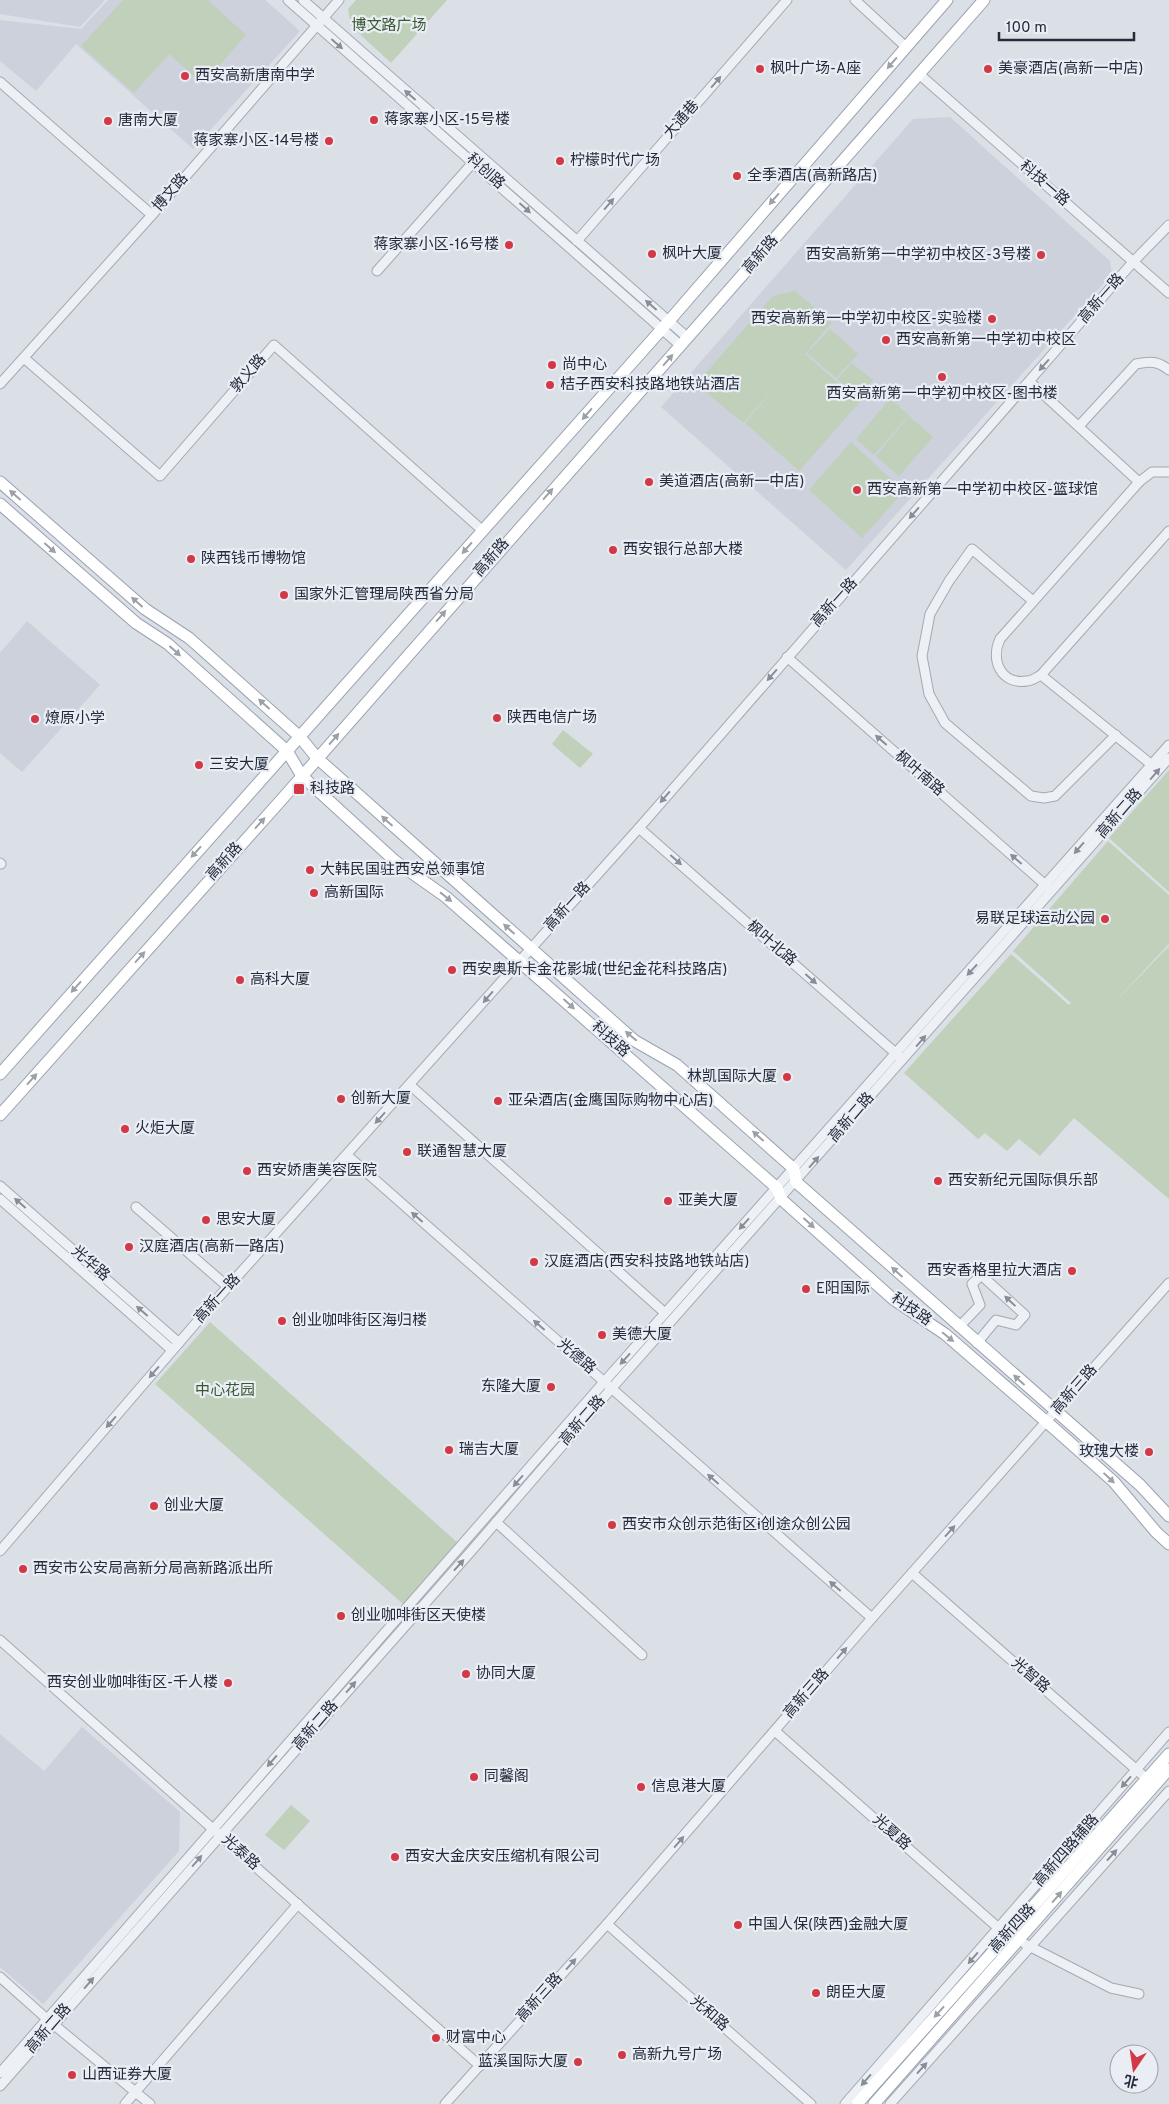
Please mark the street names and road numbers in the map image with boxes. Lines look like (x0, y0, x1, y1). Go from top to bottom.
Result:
street label: 大通巷 (660, 97, 704, 143)
street label: 科创路 (462, 149, 509, 194)
street label: 科技一路 (1015, 157, 1073, 211)
street label: 博文路 (148, 169, 193, 216)
street label: 高新路 (739, 232, 783, 278)
street label: 高新一路 (1075, 270, 1129, 328)
street label: 敦义路 (227, 351, 271, 397)
street label: 高新路 (470, 535, 514, 581)
street label: 高新一路 (808, 574, 862, 632)
street label: 枫叶南路 (890, 747, 948, 801)
street label: 高新二路 (1093, 785, 1147, 843)
street label: 高新路 (203, 839, 247, 885)
street label: 高新一路 (541, 878, 595, 936)
street label: 枫叶北路 (742, 916, 801, 971)
street label: 科技路 (587, 1018, 633, 1062)
street label: 高新二路 (825, 1089, 879, 1147)
street label: 光华路 (67, 1241, 114, 1286)
street label: 高新一路 (191, 1270, 245, 1328)
street label: 科技路 (887, 1289, 935, 1331)
street label: 光德路 (553, 1334, 600, 1379)
street label: 高新三路 (1048, 1361, 1102, 1419)
street label: 高新二路 (556, 1392, 610, 1450)
street label: 光智路 (1007, 1654, 1053, 1698)
street label: 高新三路 (780, 1665, 834, 1723)
street label: 高新二路 (289, 1697, 343, 1755)
street label: 光夏路 (868, 1811, 914, 1855)
street label: 高新四路辅路 (1030, 1811, 1104, 1891)
street label: 光泰路 (217, 1831, 263, 1875)
street label: 高新四路 (986, 1900, 1040, 1958)
street label: 高新三路 (513, 1969, 567, 2027)
street label: 光和路 (686, 1992, 732, 2036)
street label: 高新二路 (22, 2000, 76, 2058)

